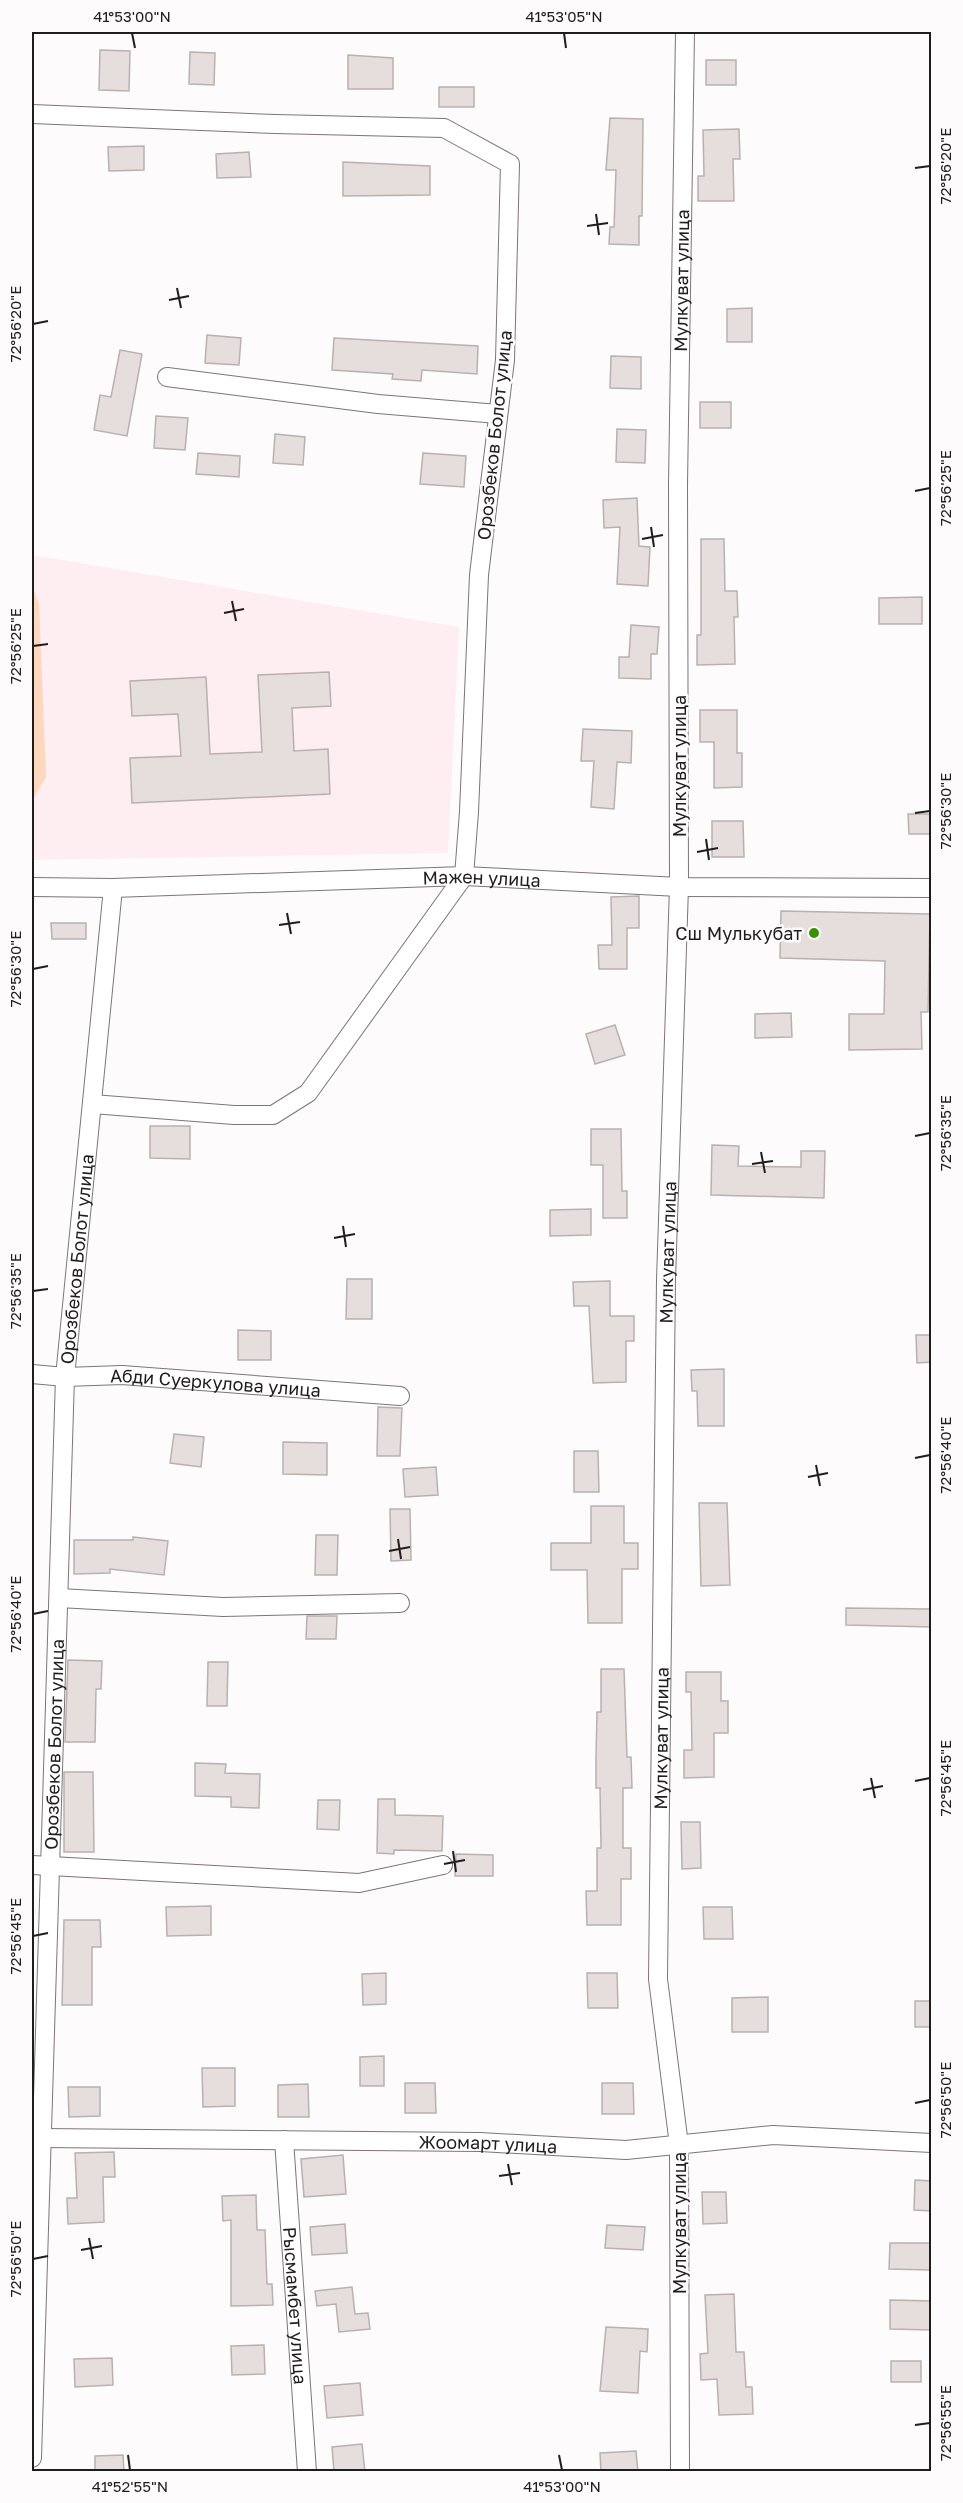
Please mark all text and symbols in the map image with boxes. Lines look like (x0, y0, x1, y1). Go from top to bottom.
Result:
text: 41°53'00"N (93, 7, 171, 25)
text: 41°53'05"N (525, 7, 603, 25)
text: 72°56'20"E (936, 128, 954, 204)
street label: Мулкуват улица (669, 209, 693, 352)
text: 72°56'20"E (6, 286, 24, 362)
street label: Орозбеков Болот улица (472, 329, 516, 541)
text: 72°56'25"E (936, 450, 954, 526)
text: 72°56'25"E (6, 608, 24, 684)
street label: Мулкуват улица (668, 695, 690, 837)
text: 72°56'30"E (936, 773, 954, 849)
street label: Мажен улица (422, 865, 541, 891)
place label: Сш Мулькубат (675, 922, 802, 944)
marker: Сш Мулькубат (807, 926, 821, 940)
text: 72°56'30"E (6, 931, 24, 1007)
text: 72°56'35"E (936, 1095, 954, 1171)
street label: Орозбеков Болот улица (55, 1153, 98, 1365)
street label: Мулкуват улица (655, 1181, 680, 1324)
text: 72°56'35"E (6, 1253, 24, 1329)
street label: Абди Суеркулова улица (110, 1364, 322, 1401)
text: 72°56'40"E (936, 1416, 954, 1494)
text: 72°56'40"E (6, 1575, 24, 1653)
street label: Орозбеков Болот улица (40, 1638, 68, 1850)
street label: Мулкуват улица (649, 1667, 673, 1810)
text: 72°56'45"E (936, 1740, 954, 1816)
text: 72°56'45"E (6, 1898, 24, 1974)
text: 72°56'50"E (936, 2062, 954, 2138)
street label: Жоомарт улица (419, 2130, 558, 2157)
street label: Мулкуват улица (668, 2152, 690, 2294)
text: 72°56'50"E (6, 2221, 24, 2297)
street label: Рысмамбет улица (279, 2226, 312, 2385)
text: 72°56'55"E (936, 2385, 954, 2461)
text: 41°52'55"N (92, 2477, 168, 2495)
text: 41°53'00"N (523, 2477, 601, 2495)

